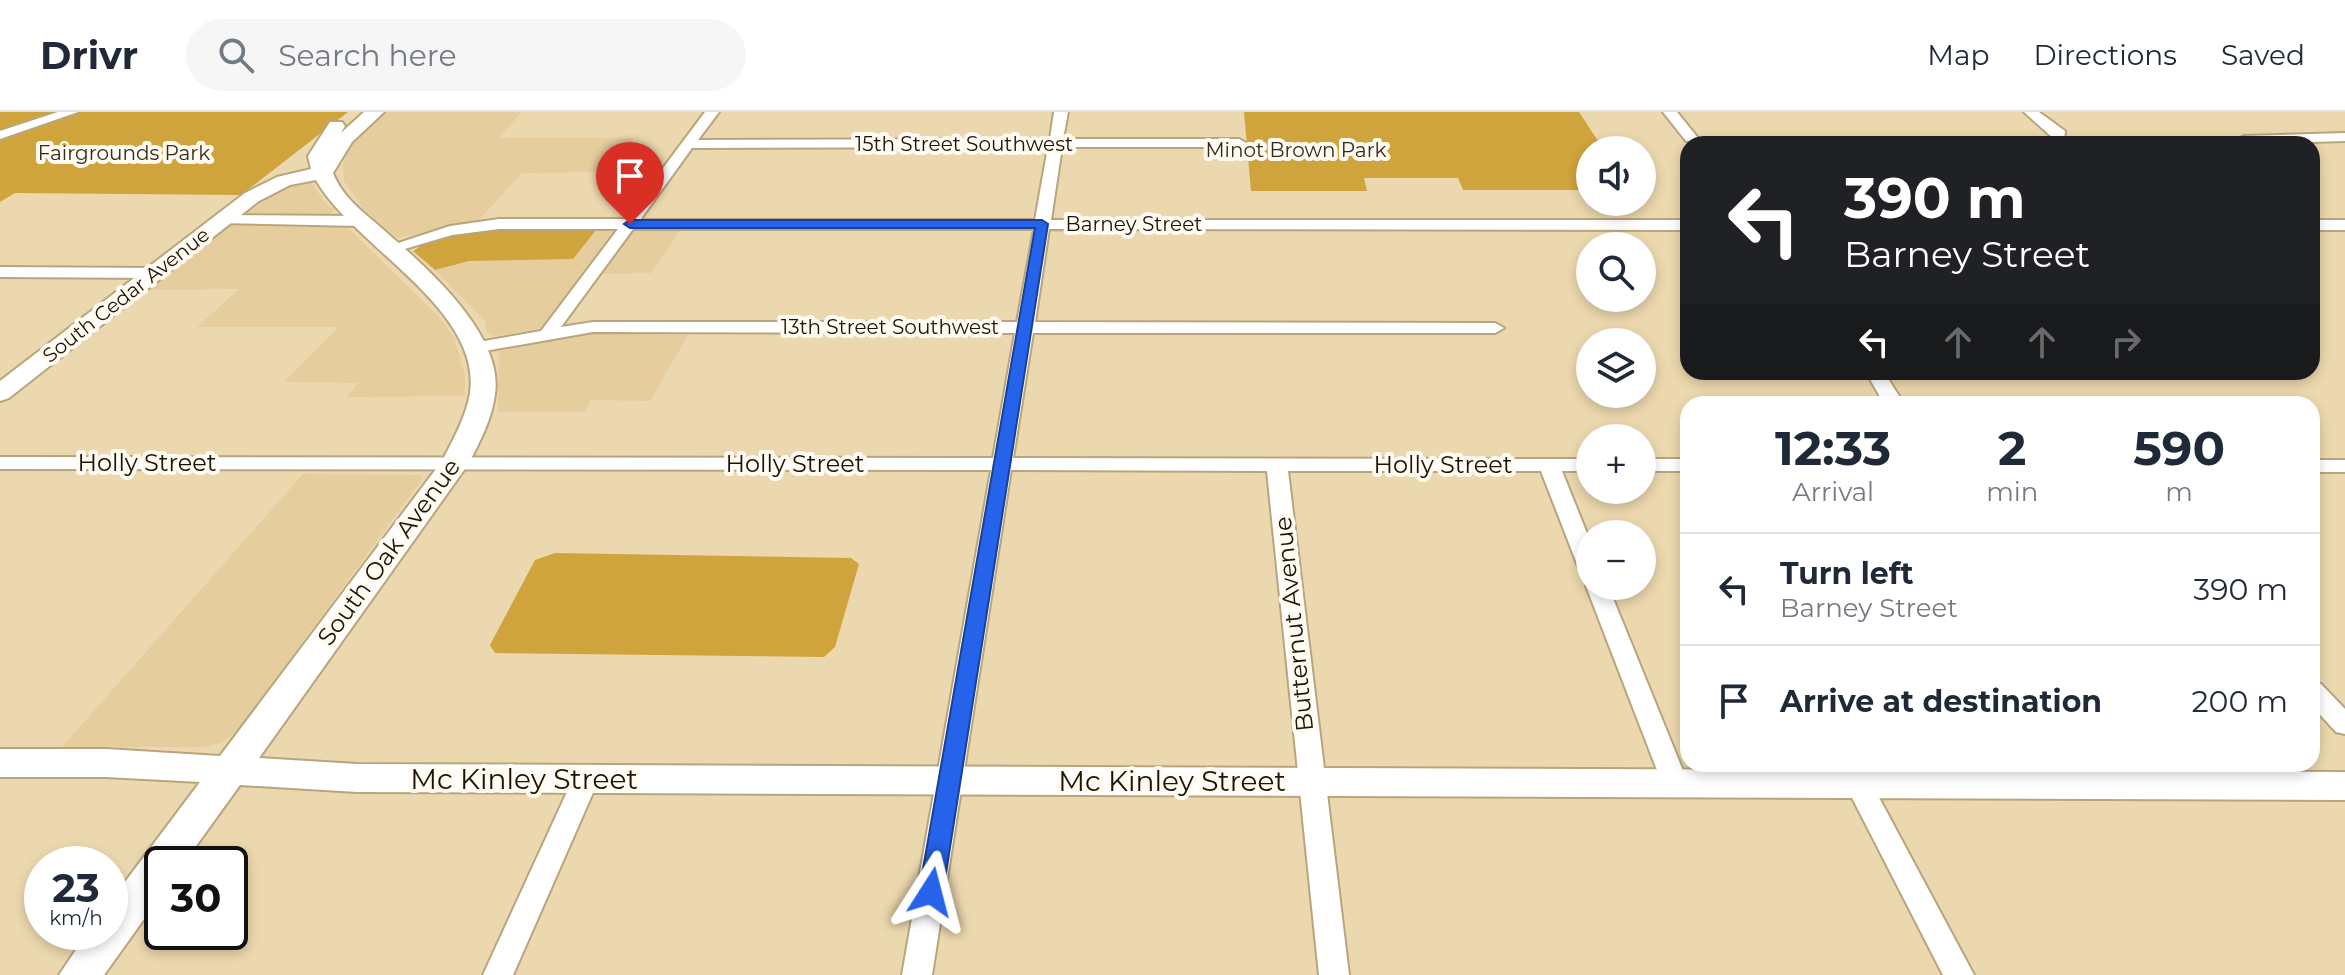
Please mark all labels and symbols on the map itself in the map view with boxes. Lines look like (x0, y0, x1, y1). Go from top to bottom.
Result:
street label: 15th Street Southwest (855, 132, 1073, 156)
park label: Minot Brown Park (1205, 138, 1387, 162)
park label: Fairgrounds Park (38, 141, 210, 165)
pin (596, 142, 664, 224)
street label: Barney Street (1066, 212, 1202, 236)
street label: South Cedar Avenue (38, 222, 214, 368)
street label: 13th Street Southwest (781, 315, 999, 339)
street label: Holly Street (77, 448, 217, 477)
street label: Holly Street (725, 449, 865, 478)
street label: Holly Street (1373, 450, 1513, 479)
street label: South Oak Avenue (311, 453, 466, 651)
street label: Butternut Avenue (1268, 515, 1319, 733)
street label: Mc Kinley Street (410, 762, 638, 796)
street label: Mc Kinley Street (1058, 764, 1286, 798)
speed limit sign: 30 (144, 846, 248, 950)
position arrow (889, 850, 973, 934)

